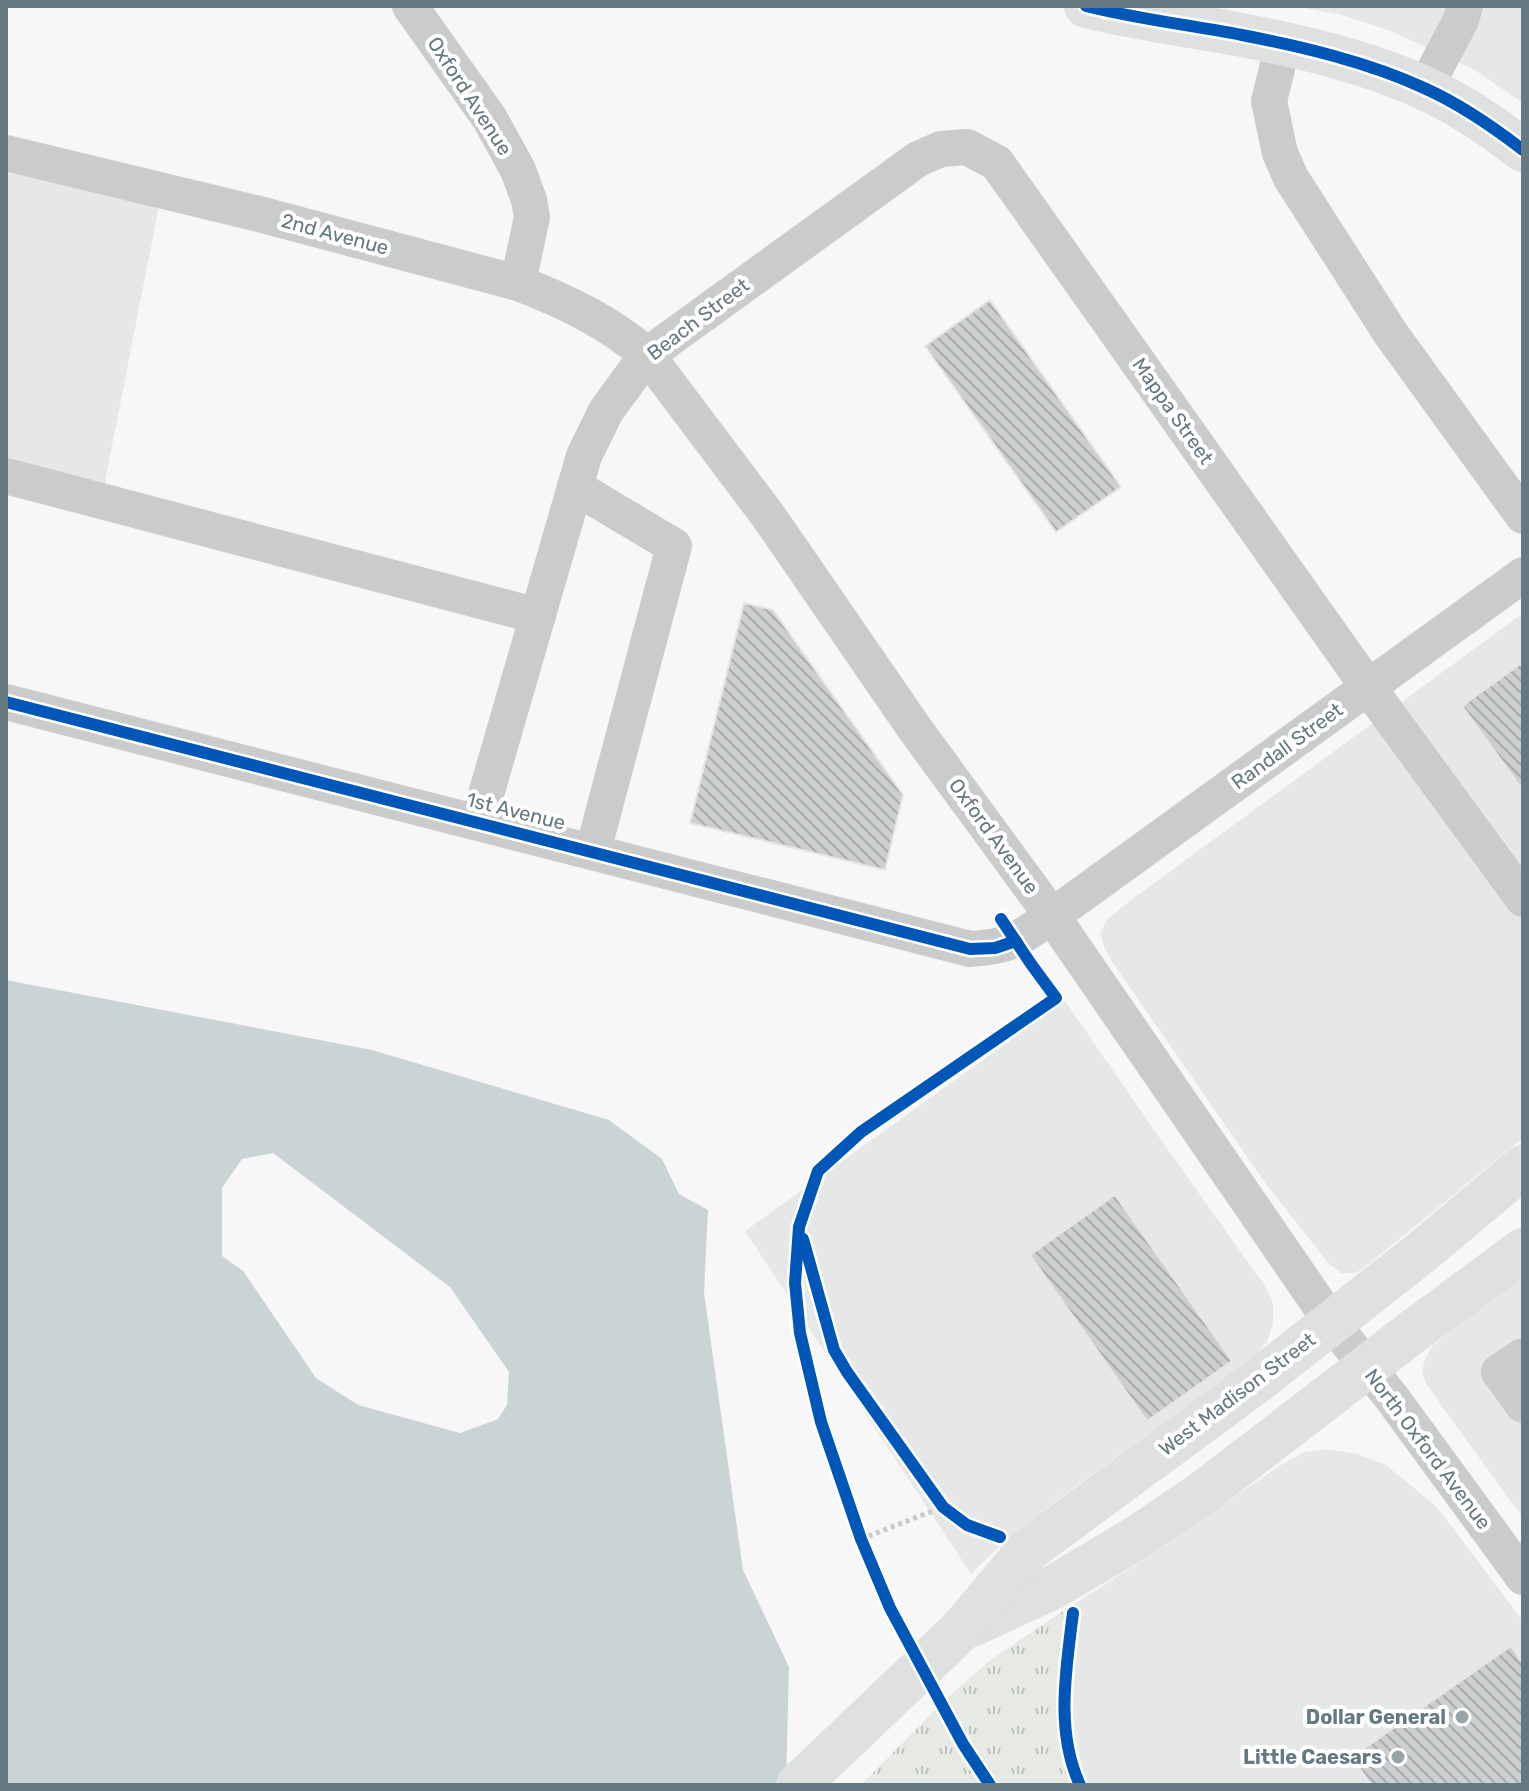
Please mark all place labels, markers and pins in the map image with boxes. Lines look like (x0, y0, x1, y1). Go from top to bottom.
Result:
place label: Dollar General (1306, 1705, 1446, 1729)
marker: Dollar General (1453, 1708, 1471, 1726)
place label: Little Caesars (1243, 1745, 1382, 1769)
marker: Little Caesars (1389, 1748, 1407, 1766)

